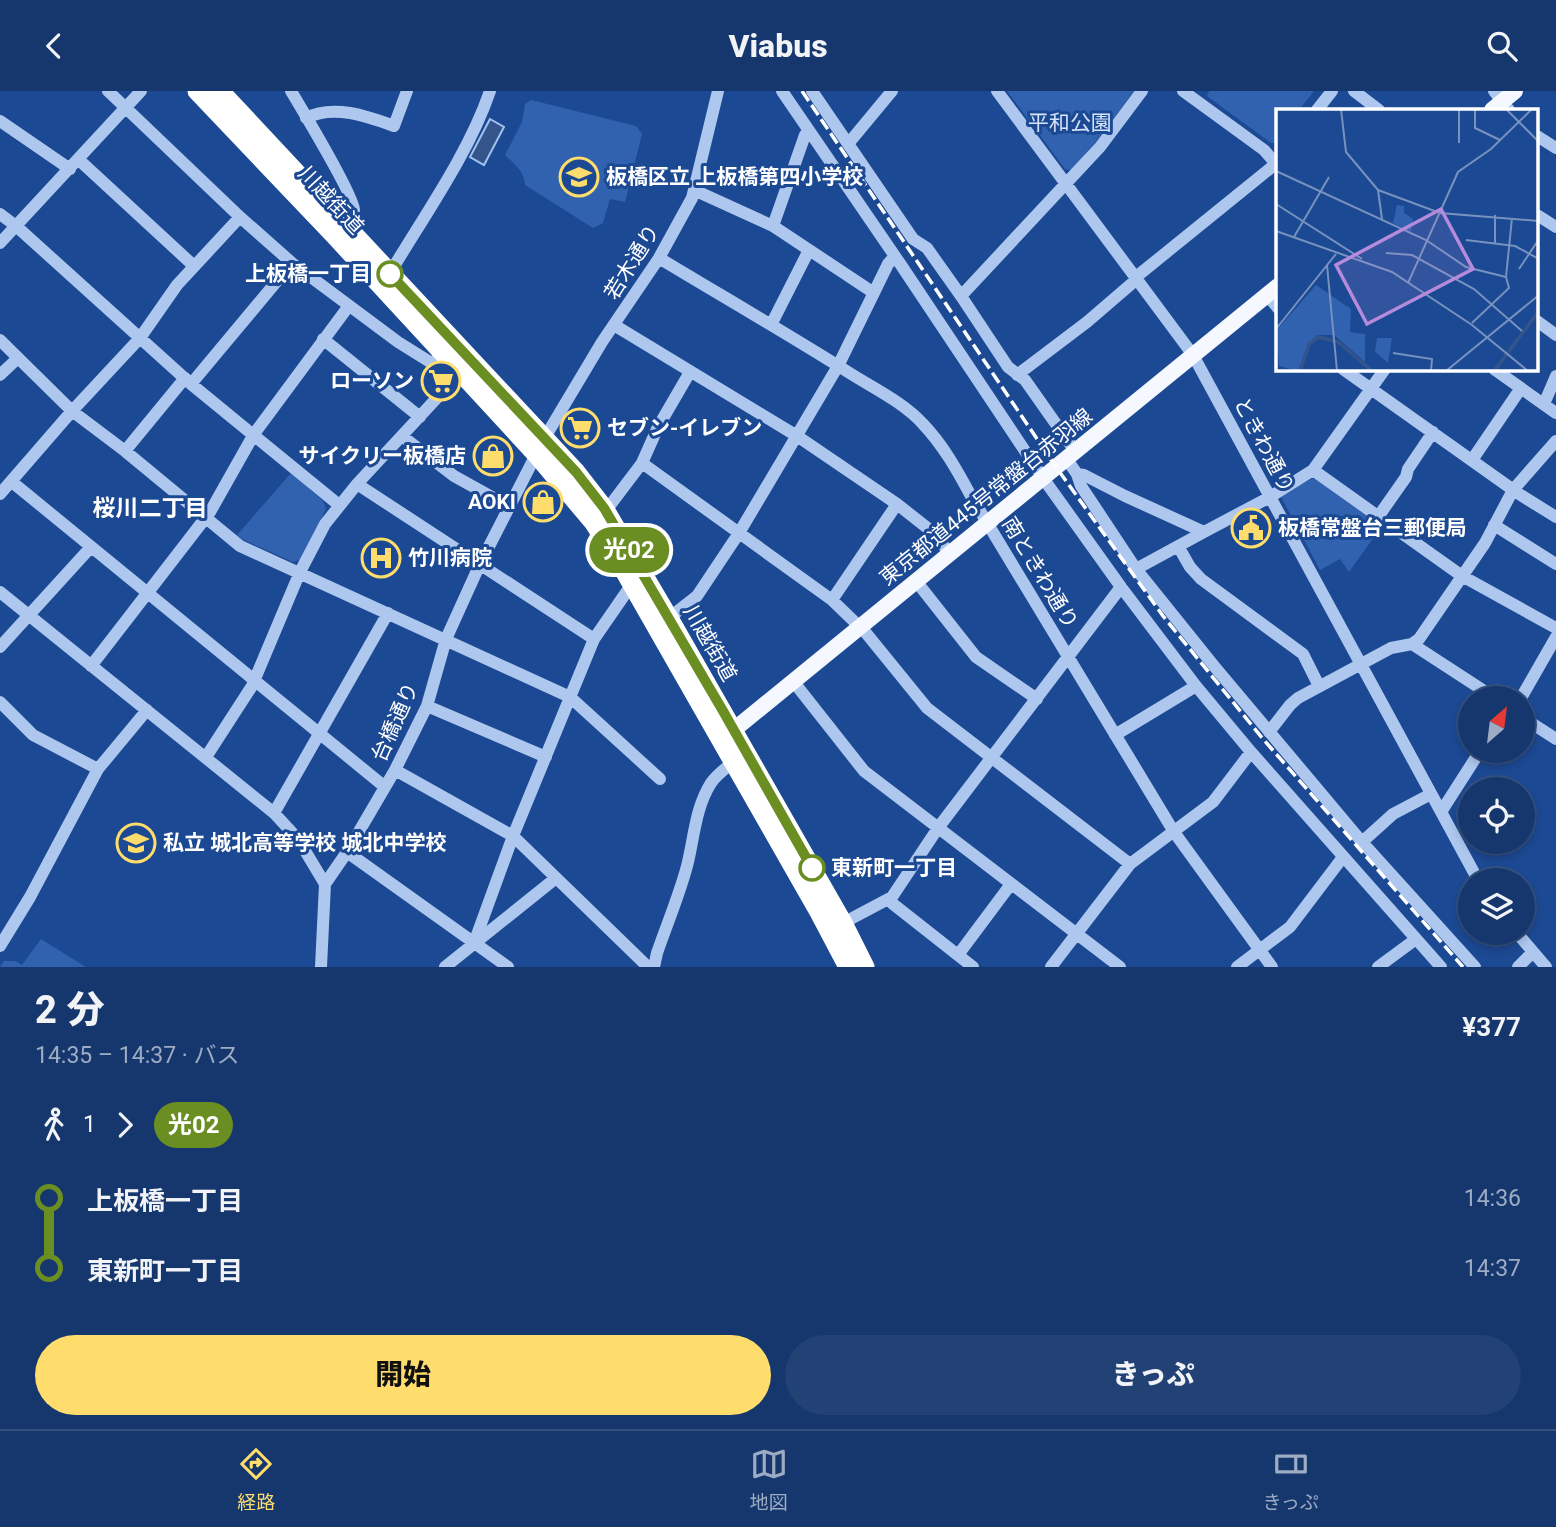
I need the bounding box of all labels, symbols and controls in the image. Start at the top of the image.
icon: back [35,27,73,65]
text: Viabus [728,27,828,65]
icon: search [1483,27,1521,65]
inset map [1276,109,1538,371]
park label: 平和公園 [1028,111,1112,135]
school or university icon: 板橋区立 上板橋第四小学校 [558,156,600,198]
street label: 川越街道 [294,161,368,239]
place label: 板橋区立 上板橋第四小学校 [606,165,863,189]
street label: 若木通り [600,220,664,304]
marker: 上板橋一丁目 [377,261,403,287]
place label: 上板橋一丁目 [245,262,371,286]
supermarket icon: ローソン [420,360,462,402]
place label: ローソン [330,369,414,393]
street label: ときわ通り [1229,393,1299,497]
street label: 東京都道445号常盤台赤羽線 [875,404,1097,590]
supermarket icon: セブン-イレブン [559,407,601,449]
place label: セブン-イレブン [607,416,762,440]
shop icon: サイクリー板橋店 [472,435,514,477]
place label: サイクリー板橋店 [298,444,466,468]
shop icon: AOKI [522,481,564,523]
place label: AOKI [468,490,516,514]
district label: 桜川二丁目 [93,495,208,522]
public building icon: 板橋常盤台三郵便局 [1230,507,1272,549]
street label: 南ときわ通り [997,513,1083,633]
place label: 板橋常盤台三郵便局 [1278,516,1467,540]
line badge: 光02 [589,527,669,573]
text: 光02 [603,536,655,564]
hospital icon: 竹川病院 [360,537,402,579]
place label: 竹川病院 [408,546,492,570]
street label: 川越街道 [679,601,741,685]
street label: 台橋通り [367,679,423,765]
north arrow [1458,686,1535,763]
map controls [1458,686,1535,945]
button: locate [1458,777,1535,854]
school or university icon: 私立 城北高等学校 城北中学校 [115,822,157,864]
place label: 私立 城北高等学校 城北中学校 [163,831,446,855]
marker: 東新町一丁目 [799,855,825,881]
place label: 東新町一丁目 [831,856,957,880]
button: layers [1458,868,1535,945]
text: 2 分 [35,988,104,1032]
text: ¥377 [1462,1012,1521,1042]
text: 14:35 – 14:37 · バス [35,1042,239,1069]
icon: walk [35,1106,73,1144]
icon: forward [106,1106,144,1144]
text: 1 [83,1111,96,1138]
text: 光02 [168,1111,219,1139]
text: 14:36 [1464,1185,1521,1212]
text: 上板橋一丁目 [87,1186,243,1216]
text: 14:37 [1464,1255,1521,1282]
text: 東新町一丁目 [87,1256,243,1286]
button: 開始 [35,1335,771,1415]
button: きっぷ [785,1335,1521,1415]
tab: 経路 [237,1445,275,1514]
tab: 地図 [750,1445,788,1514]
tab: きっぷ [1262,1445,1319,1514]

